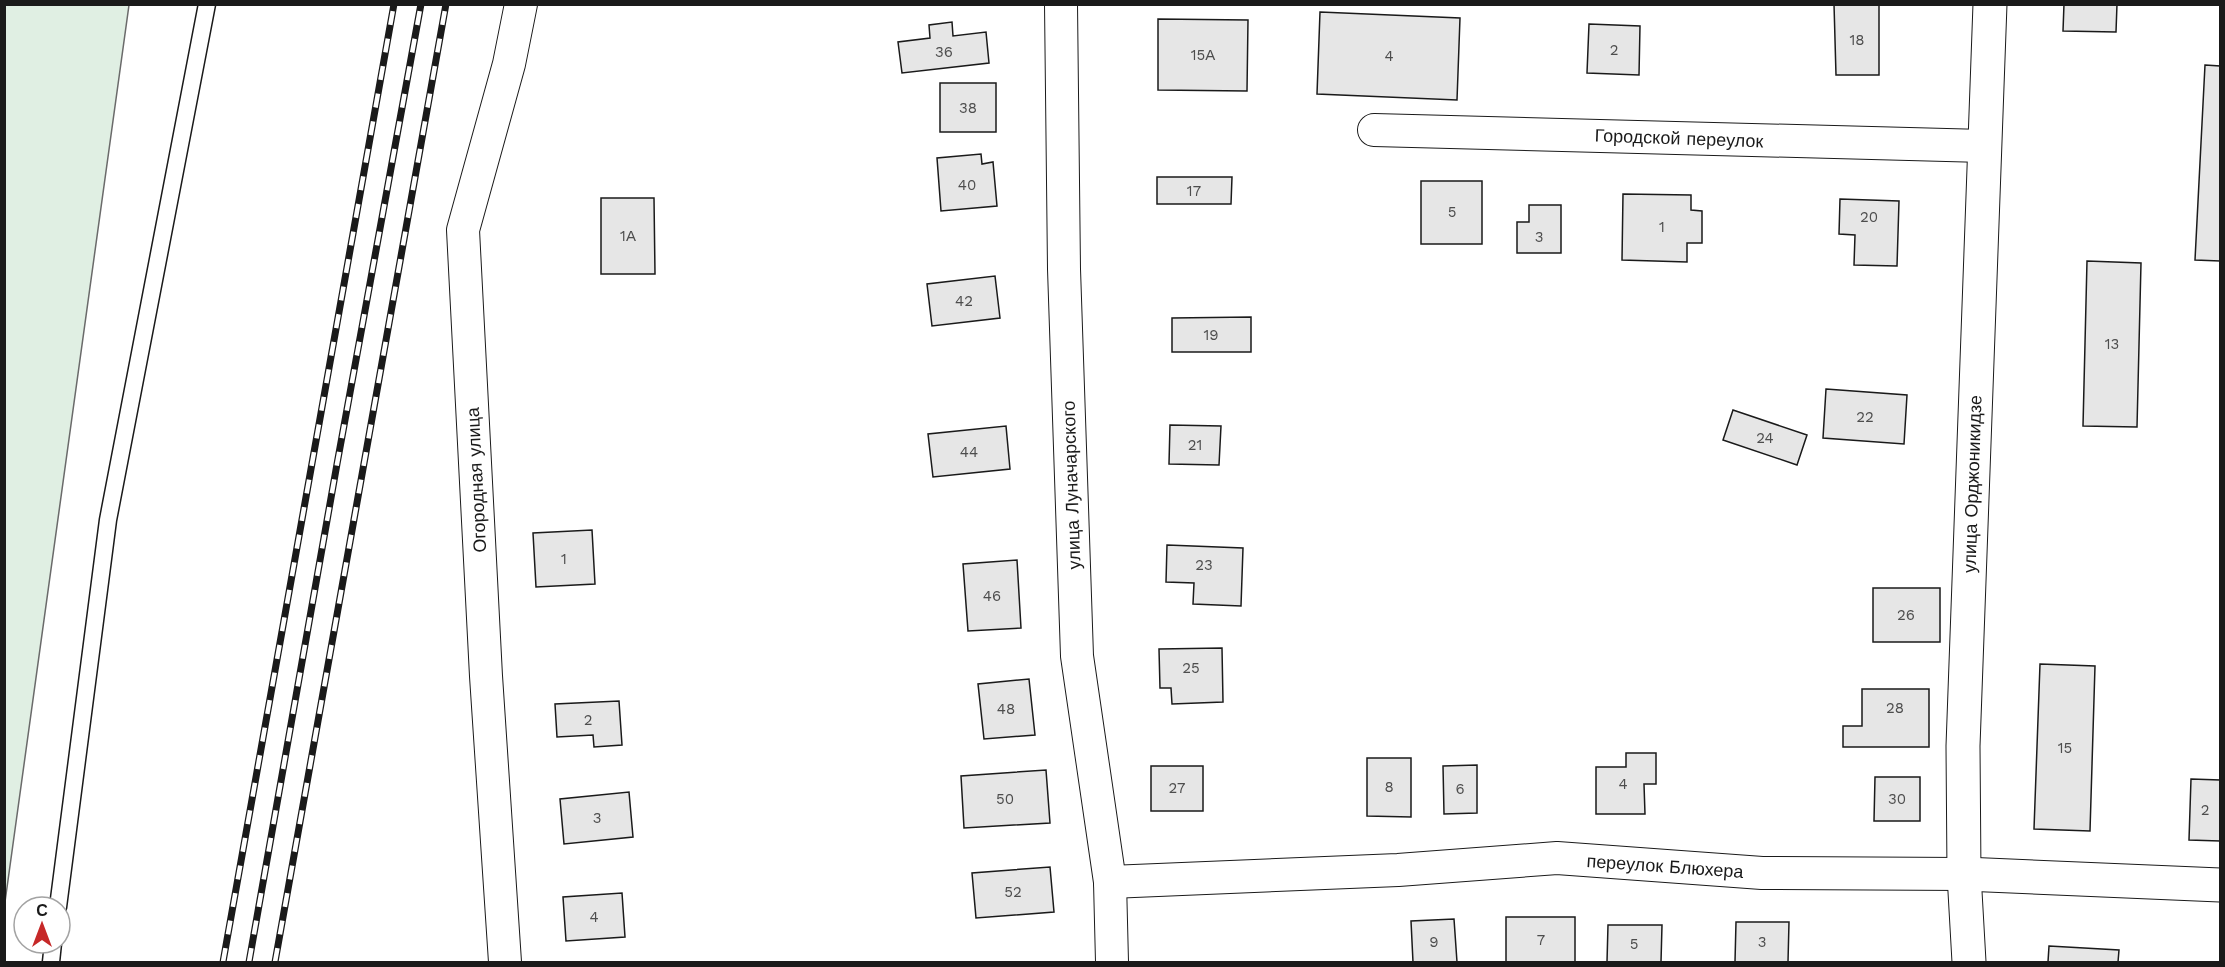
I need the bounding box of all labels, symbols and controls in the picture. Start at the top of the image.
house number: 18 [1849,31,1865,49]
house number: 2 [1610,41,1618,59]
house number: 36 [935,43,953,61]
house number: 15А [1191,46,1215,64]
house number: 4 [1384,47,1394,65]
house number: 38 [959,99,977,117]
street label: Городской переулок [1594,125,1764,151]
house number: 40 [958,176,976,194]
house number: 17 [1187,182,1201,200]
house number: 5 [1448,203,1456,221]
house number: 20 [1860,208,1878,226]
house number: 1 [1659,218,1665,236]
house number: 1А [620,227,636,245]
house number: 3 [1535,228,1543,246]
house number: 42 [955,292,973,310]
house number: 19 [1203,326,1219,344]
house number: 13 [2105,335,2119,353]
street label: улица Орджоникидзе [1958,395,1986,573]
street label: улица Луначарского [1058,400,1084,570]
street label: Огородная улица [462,406,490,553]
house number: 22 [1856,408,1874,426]
house number: 24 [1756,429,1774,447]
house number: 21 [1188,436,1202,454]
house number: 44 [960,443,978,461]
house number: 1 [561,550,567,568]
house number: 23 [1195,556,1213,574]
house number: 46 [983,587,1001,605]
house number: 26 [1897,606,1915,624]
house number: 25 [1182,659,1200,677]
house number: 28 [1886,699,1904,717]
house number: 48 [997,700,1015,718]
house number: 2 [584,711,592,729]
house number: 15 [2058,739,2072,757]
house number: 4 [1618,775,1628,793]
house number: 8 [1384,778,1394,796]
house number: 27 [1169,779,1185,797]
house number: 6 [1455,780,1465,798]
house number: 50 [996,790,1014,808]
house number: 30 [1888,790,1906,808]
house number: 2 [2201,801,2209,819]
house number: 3 [593,809,601,827]
street label: переулок Блюхера [1586,850,1745,882]
house number: 52 [1004,883,1022,901]
north arrow [12,895,72,955]
text: С [36,901,48,920]
house number: 4 [589,908,599,926]
house number: 7 [1537,931,1545,949]
house number: 9 [1429,933,1439,951]
house number: 3 [1758,933,1766,951]
house number: 5 [1630,935,1638,953]

